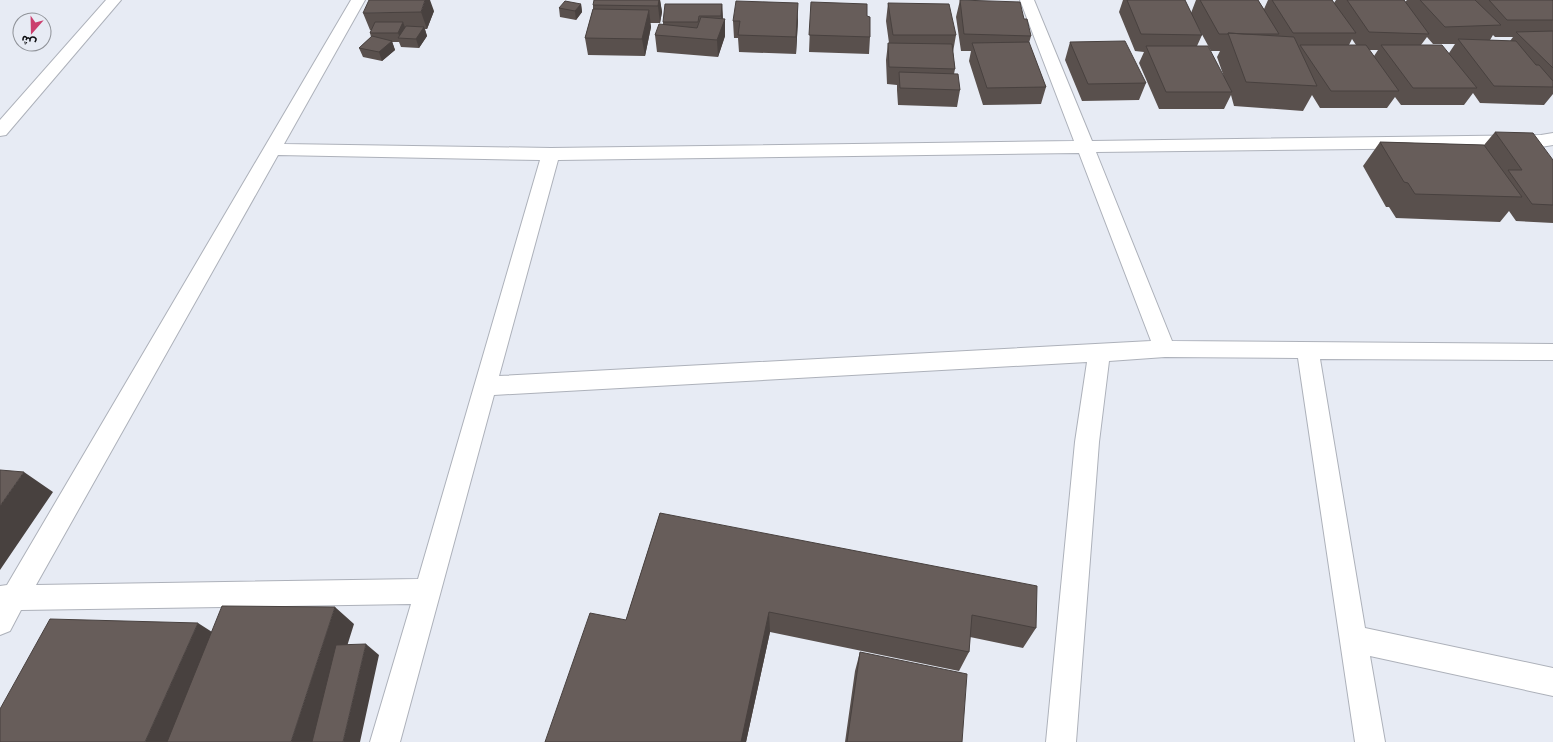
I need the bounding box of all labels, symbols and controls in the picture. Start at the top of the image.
north arrow [12,12,52,52]
text: ش [19,32,38,50]

